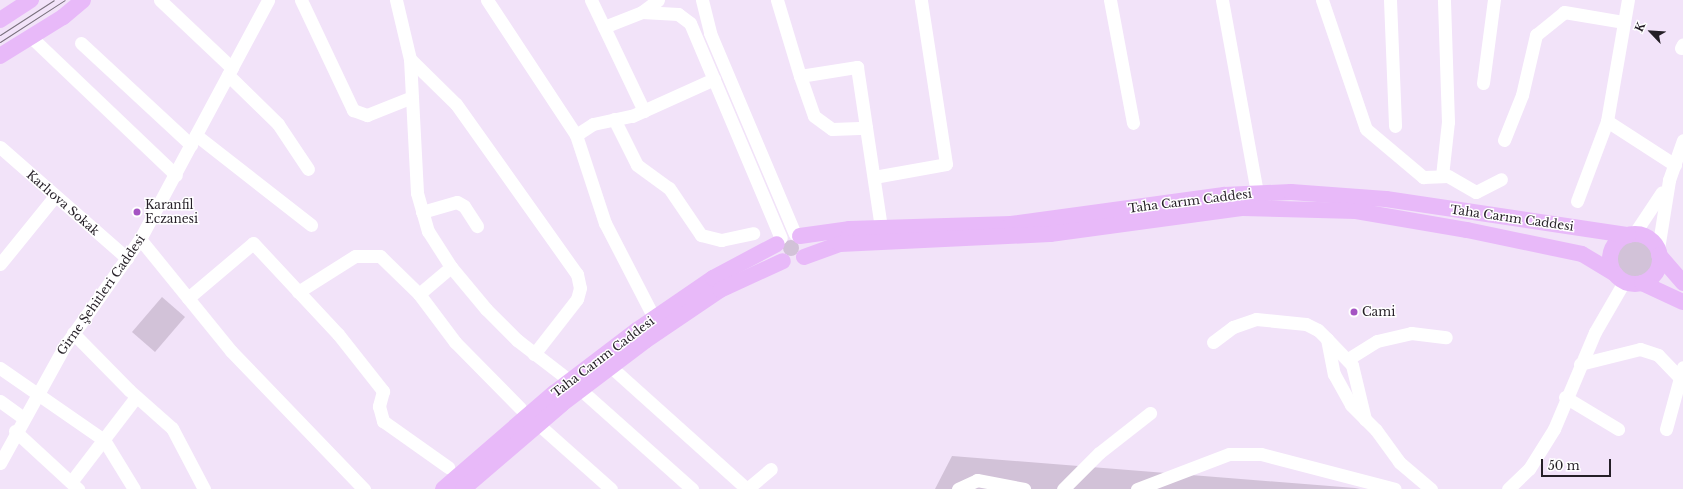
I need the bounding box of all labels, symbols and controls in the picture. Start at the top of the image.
north arrow [1631,12,1671,52]
text: K [1632,20,1648,34]
street label: Karlıova Sokak [24,168,102,238]
street label: Taha Carım Caddesi [1127,186,1253,216]
place label: Karanfil Eczanesi [145,198,198,226]
street label: Taha Carım Caddesi [1449,202,1575,234]
marker: Karanfil Eczanesi [132,207,142,217]
street label: Girne Şehitleri Caddesi [54,232,148,358]
place label: Cami [1362,305,1395,319]
marker: Cami [1349,307,1359,317]
street label: Taha Carım Caddesi [549,314,657,400]
scale bar [1543,451,1613,477]
text: 50 m [1548,458,1580,473]

